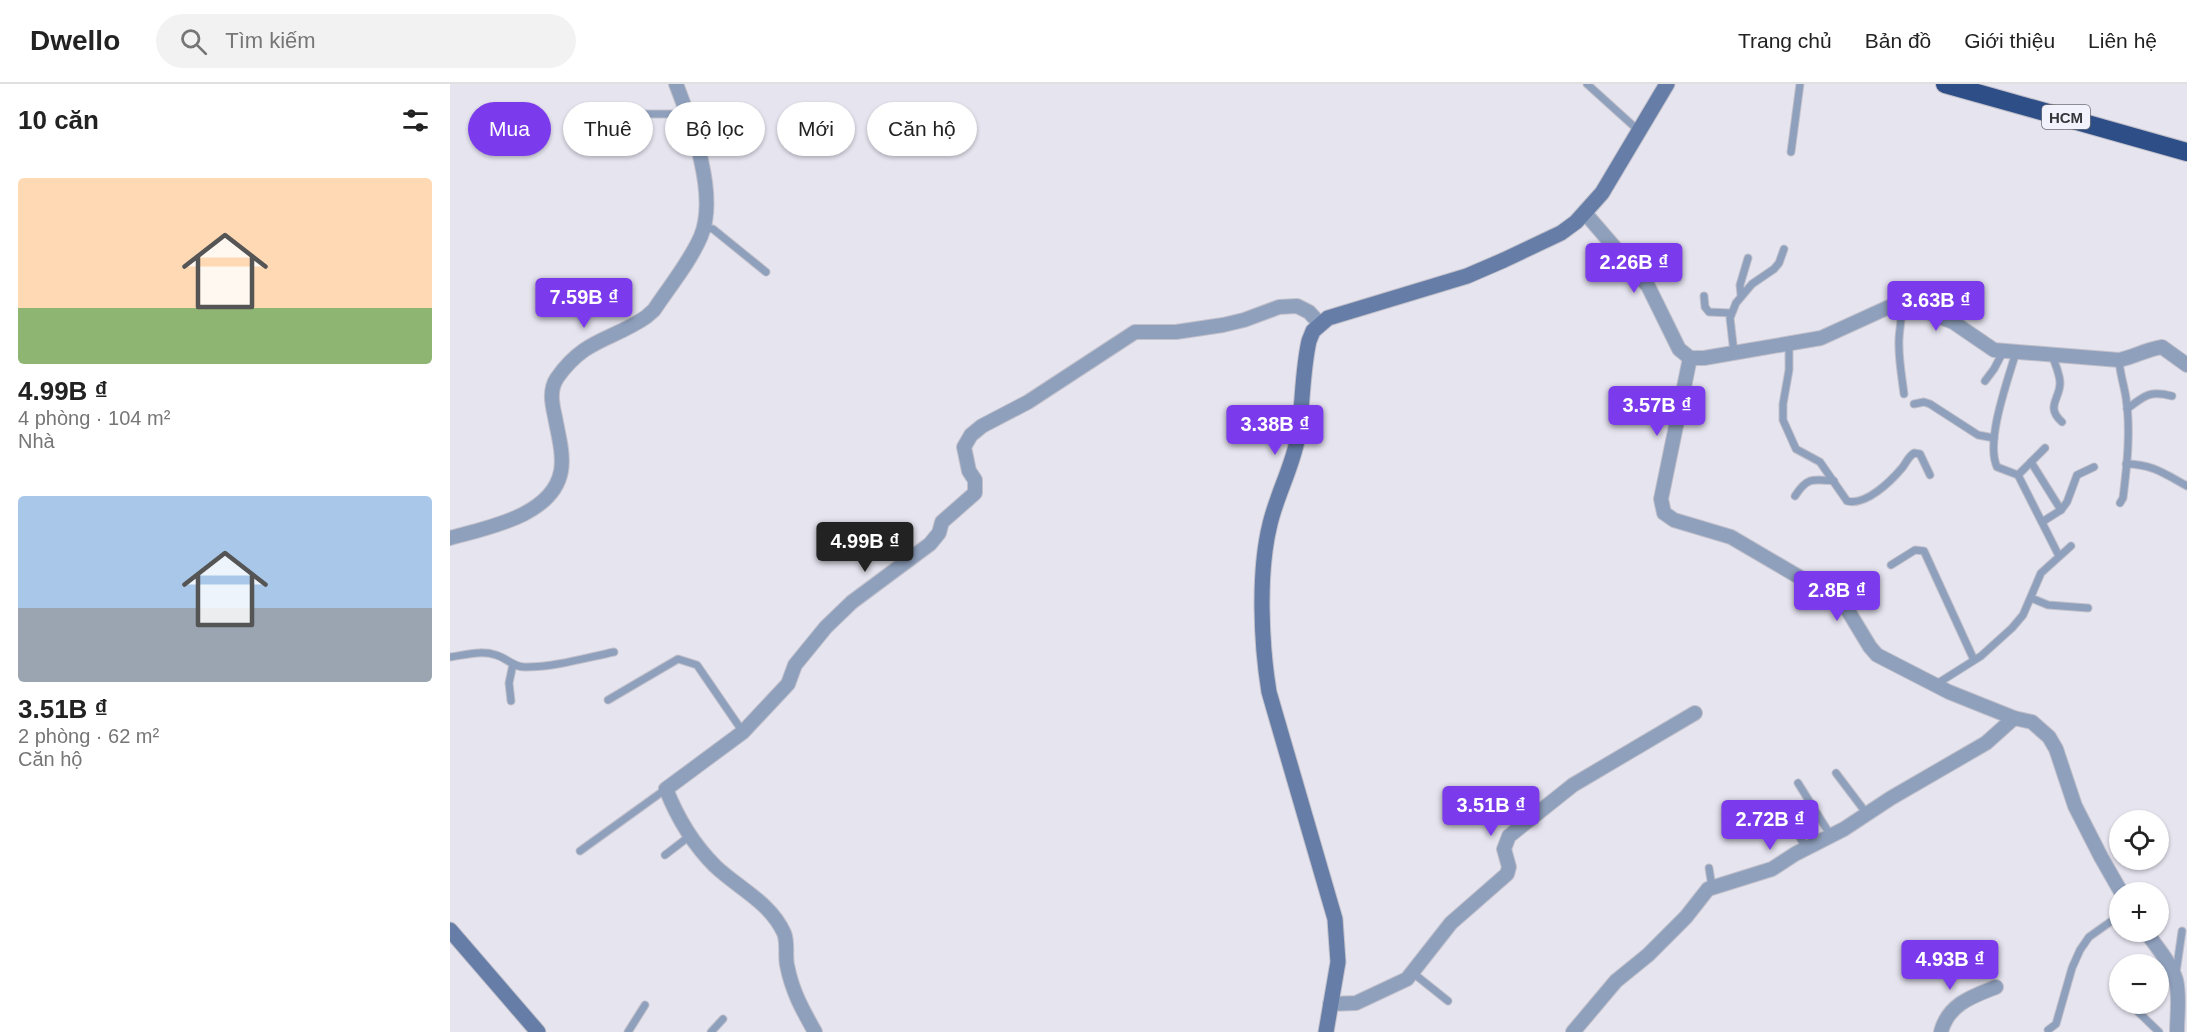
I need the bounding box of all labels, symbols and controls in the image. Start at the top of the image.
search box [156,14,576,68]
text: Dwello [30,25,120,56]
icon: search [177,25,210,58]
text: Tìm kiếm [225,28,316,53]
text: Trang chủ [1738,29,1832,52]
text: Bản đồ [1865,29,1931,52]
text: Giới thiệu [1964,29,2055,52]
text: Liên hệ [2088,29,2157,52]
chip: Mua [468,102,551,156]
chip: Thuê [563,102,653,156]
chip: Bộ lọc [665,102,765,156]
chip: Mới [777,102,855,156]
chip: Căn hộ [867,102,977,156]
icon: filters [399,104,432,137]
text: 10 căn [18,105,99,135]
road number: HCM [2042,105,2090,129]
icon: home [171,217,279,325]
pin: 2.26B ₫ [1579,243,1689,294]
text: 2.26B ₫ [1599,251,1669,273]
pin: 7.59B ₫ [529,278,639,329]
pin: 3.63B ₫ [1881,281,1991,332]
text: 7.59B ₫ [549,286,619,308]
text: 3.63B ₫ [1901,289,1971,311]
text: 4.99B ₫ [18,376,108,406]
pin: 3.57B ₫ [1602,386,1712,437]
text: 3.57B ₫ [1622,394,1692,416]
pin: 3.38B ₫ [1220,405,1330,456]
text: 4 phòng · 104 m² [18,407,170,429]
text: 3.38B ₫ [1240,413,1310,435]
text: Nhà [18,430,55,452]
pin: 4.99B ₫ [810,522,920,573]
text: 4.99B ₫ [830,530,900,552]
icon: home [171,535,279,643]
pin: 2.8B ₫ [1788,571,1886,622]
text: 2.8B ₫ [1808,579,1866,601]
text: 3.51B ₫ [18,694,108,724]
text: 2 phòng · 62 m² [18,725,159,747]
text: Căn hộ [18,748,83,770]
pin: 3.51B ₫ [1436,786,1546,837]
text: 3.51B ₫ [1456,794,1526,816]
pin: 2.72B ₫ [1715,800,1825,851]
text: 2.72B ₫ [1735,808,1805,830]
map controls [2109,810,2169,1014]
button: locate [2109,810,2169,870]
button: + [2109,882,2169,942]
pin: 4.93B ₫ [1895,940,2005,991]
text: 4.93B ₫ [1915,948,1985,970]
button: − [2109,954,2169,1014]

